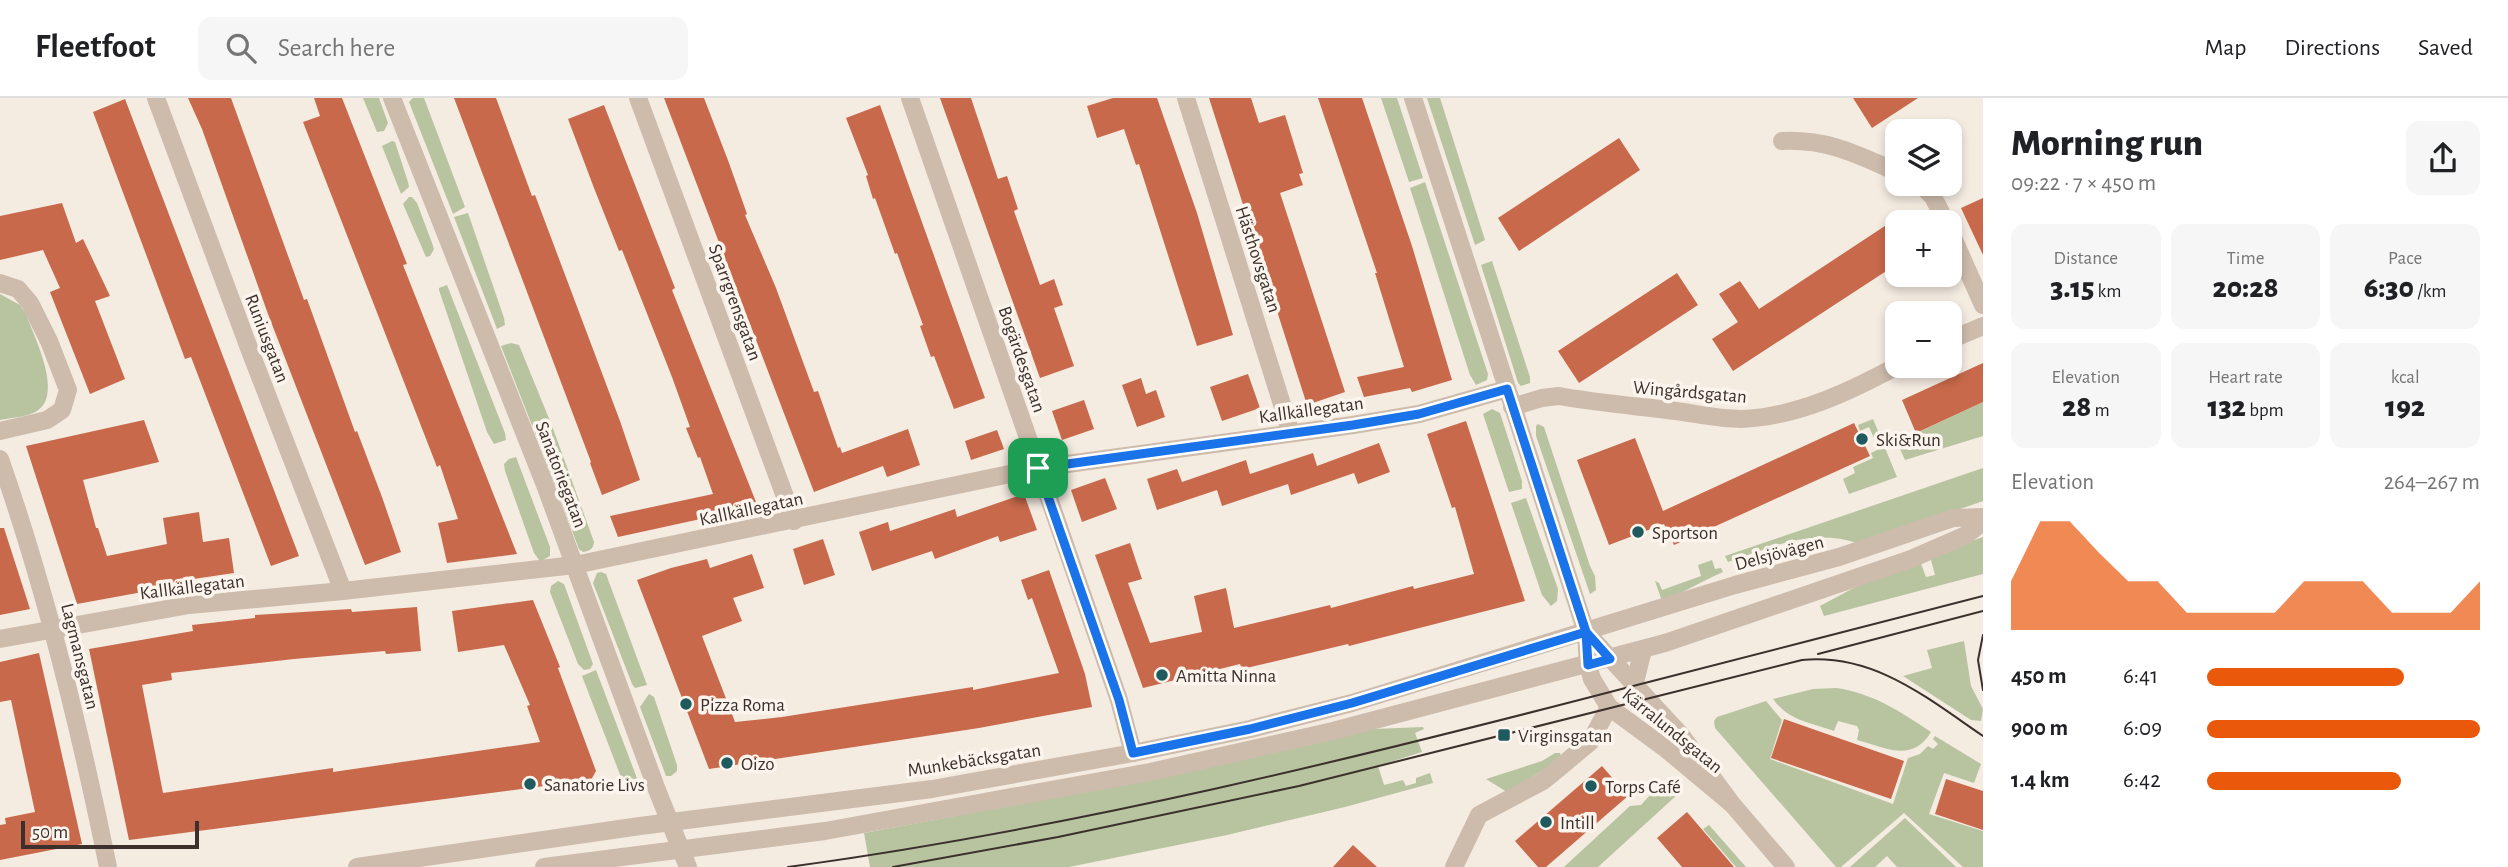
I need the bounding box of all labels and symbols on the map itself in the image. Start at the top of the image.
street label: Hästhovsgatan [1231,204,1284,315]
street label: Sparrgrensgatan [705,242,765,363]
street label: Runiusgatan [241,292,292,385]
street label: Bogärdesgatan [995,304,1049,415]
street label: Wingårdsgatan [1632,378,1748,407]
street label: Kallkällegatan [1258,394,1365,427]
street label: Sanatoriegatan [532,419,590,530]
marker: Ski&Run [1854,431,1870,447]
place label: Ski&Run [1876,431,1941,450]
pin [1008,438,1068,498]
street label: Kallkällegatan [698,489,805,530]
marker: Sportson [1630,524,1646,540]
place label: Sportson [1652,524,1718,543]
street label: Delsjövägen [1733,532,1826,574]
street label: Kallkällegatan [139,572,246,603]
street label: Lagmansgatan [57,601,102,711]
marker: Amitta Ninna [1154,667,1170,683]
place label: Amitta Ninna [1176,667,1277,686]
street label: Kärralundsgatan [1618,685,1726,777]
marker: Pizza Roma [678,696,694,712]
place label: Pizza Roma [700,696,785,715]
marker: Virginsgatan [1496,727,1512,743]
place label: Virginsgatan [1518,727,1612,746]
street label: Munkebäcksgatan [906,741,1042,780]
marker: Oizo [719,755,735,771]
place label: Oizo [741,755,775,774]
marker: Sanatorie Livs [522,776,538,792]
place label: Sanatorie Livs [544,776,645,795]
marker: Torps Café [1583,778,1599,794]
place label: Torps Café [1605,778,1681,797]
marker: Intill [1538,814,1554,830]
place label: Intill [1560,814,1595,833]
scale bar [21,818,200,850]

